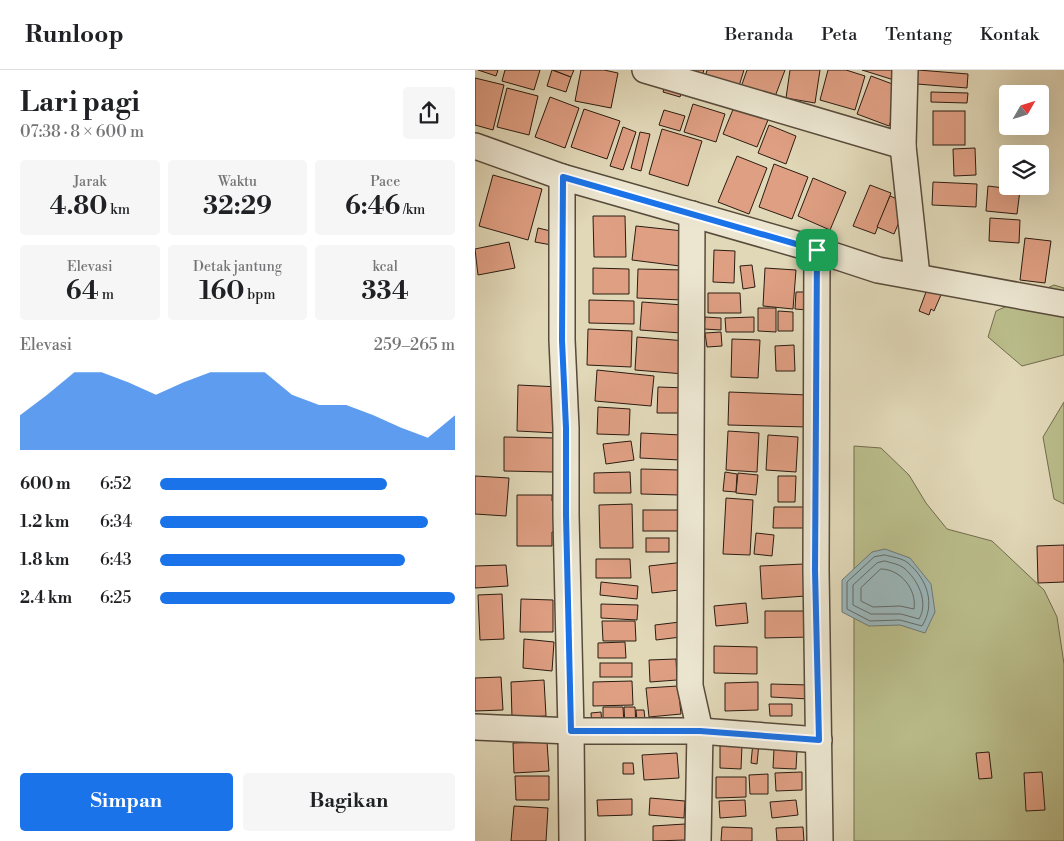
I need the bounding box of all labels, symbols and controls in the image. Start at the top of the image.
text: Runloop [25,20,124,50]
text: Beranda [725,23,793,46]
text: Peta [821,23,857,46]
text: Tentang [885,23,952,46]
text: Kontak [980,23,1039,46]
text: Lari pagi [20,85,140,120]
north arrow [999,85,1049,135]
map controls [999,85,1049,195]
button: share [403,87,455,139]
text: 07:38 · 8 × 600 m [20,122,144,142]
button: layers [999,145,1049,195]
text: Jarak [73,173,107,191]
text: Waktu [218,173,257,191]
text: Pace [370,173,400,191]
text: 4.80 [50,191,107,222]
text: 32:29 [203,191,272,222]
text: 6:46 [345,191,400,222]
text: km [107,201,130,219]
text: /km [400,201,425,219]
pin [796,229,838,271]
icon: arrive [803,236,831,264]
text: Elevasi [67,258,113,276]
text: Detak jantung [193,258,282,276]
text: kcal [372,258,398,276]
text: 64 [66,276,99,307]
text: 160 [199,276,244,307]
text: 334 [362,276,409,307]
text: m [99,286,114,304]
text: bpm [244,286,276,304]
text: Elevasi [20,335,72,355]
text: 259–265 m [374,335,455,355]
text: 600 m [20,474,70,494]
text: 6:52 [100,474,131,494]
text: 1.2 km [20,512,69,532]
text: 6:34 [100,512,132,532]
text: 1.8 km [20,550,69,570]
text: 6:43 [100,550,132,570]
text: 2.4 km [20,588,72,608]
text: 6:25 [100,588,131,608]
button: Simpan [20,773,233,831]
button: Bagikan [243,773,455,831]

